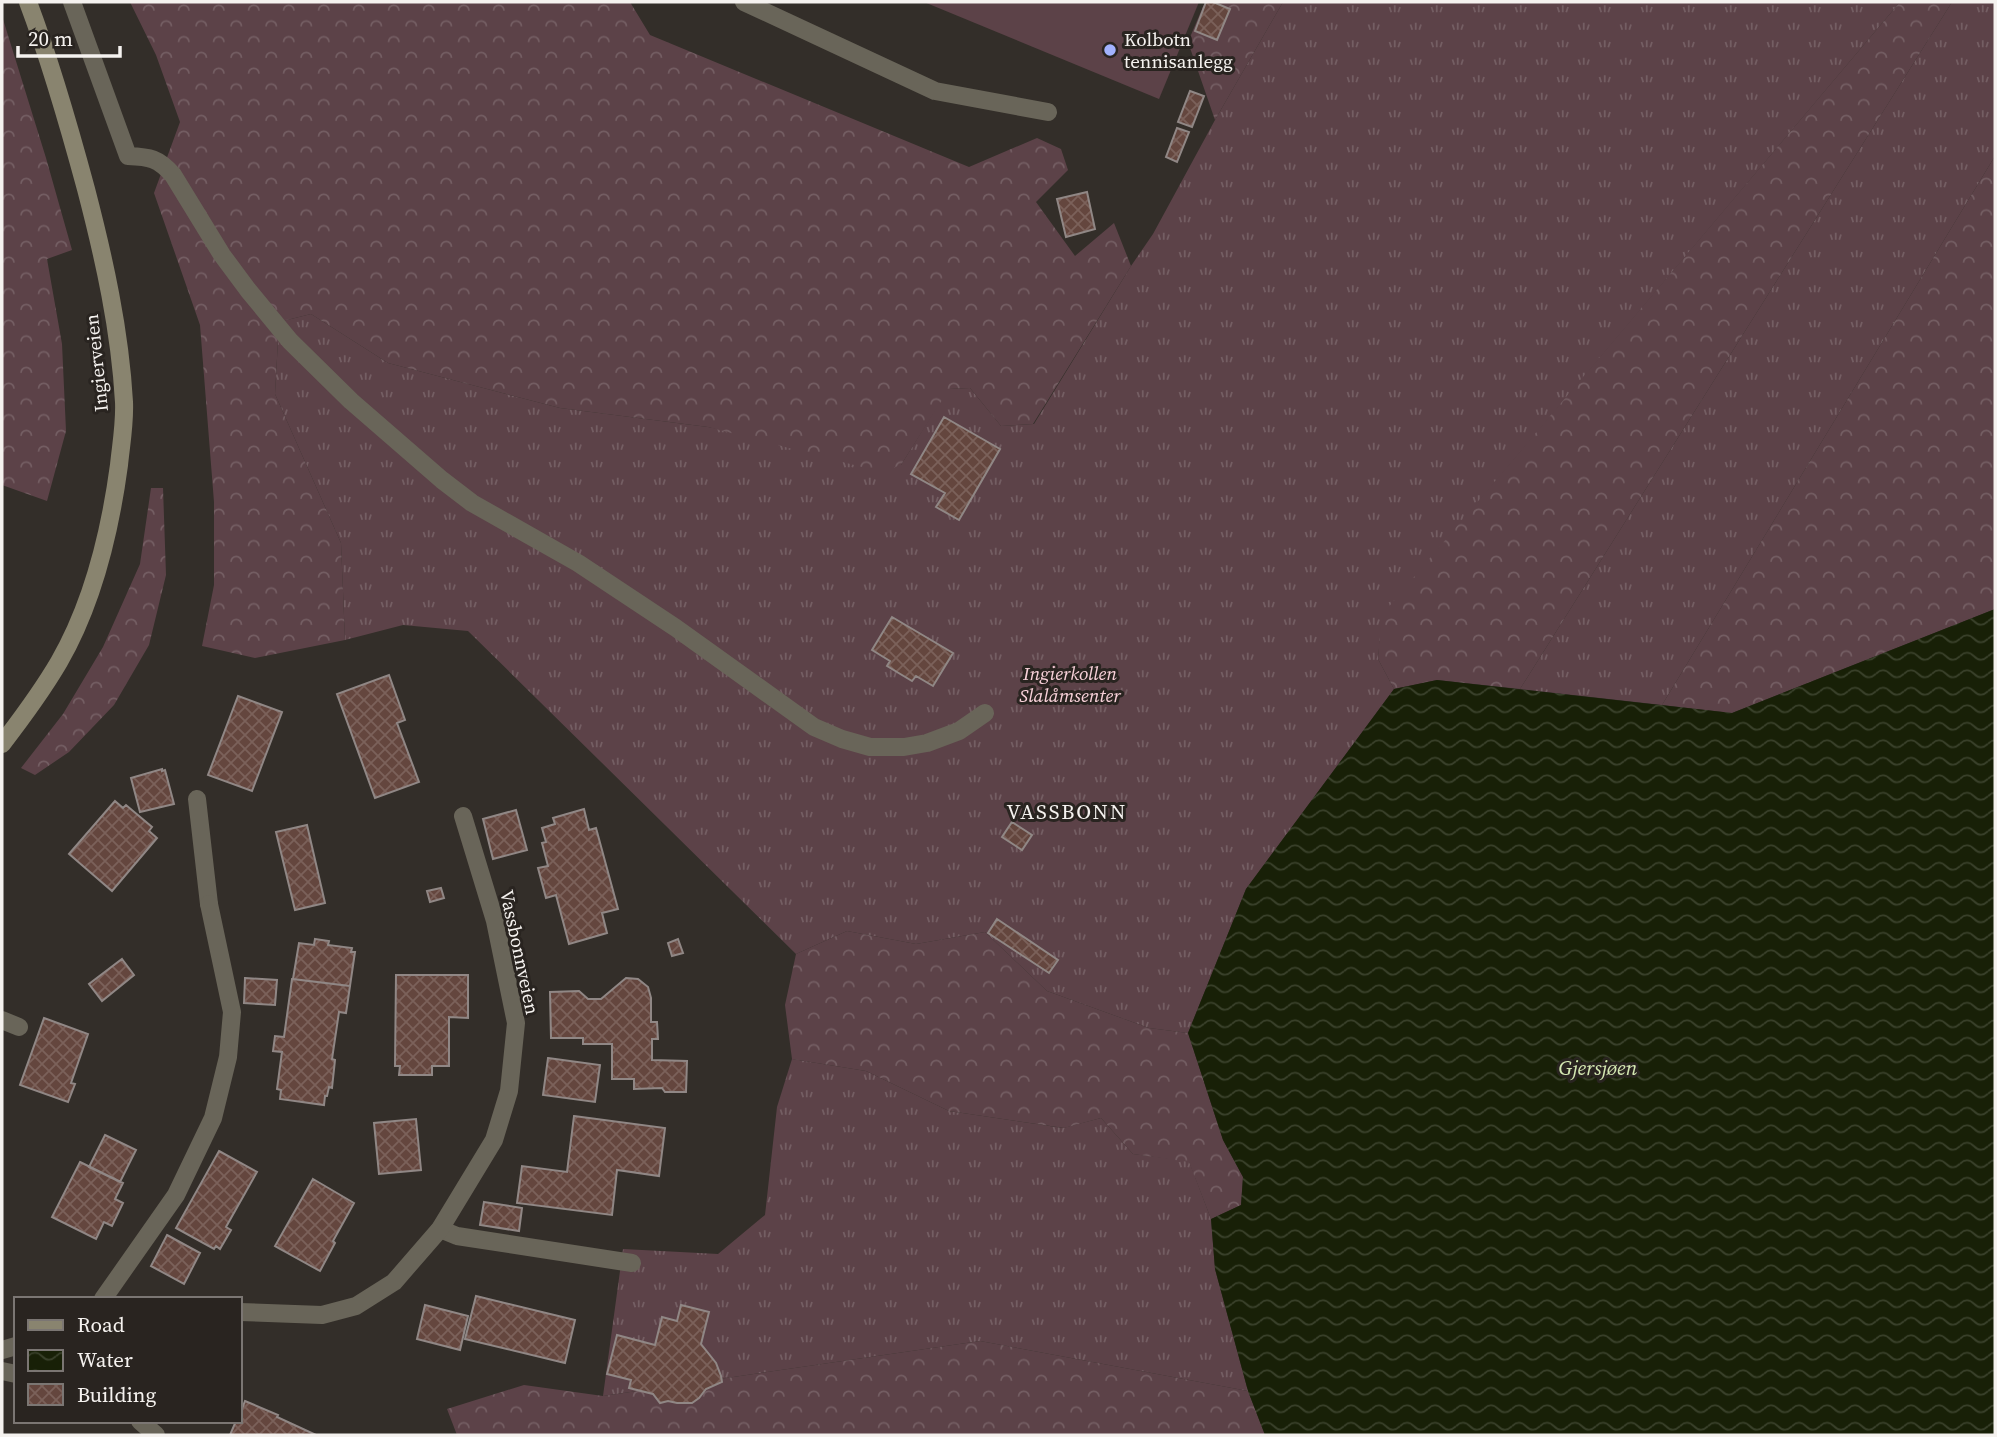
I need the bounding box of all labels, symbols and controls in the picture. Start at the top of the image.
scale bar [18,14,119,58]
text: 20 m [28,24,73,53]
place label: Kolbotn tennisanlegg [1124,26,1233,74]
marker: Kolbotn tennisanlegg [1102,42,1118,58]
street label: Ingierveien [78,313,114,413]
park label: Ingierkollen Slalåmsenter [1019,660,1122,708]
district label: VASSBONN [1007,797,1127,826]
street label: Vassbonnveien [494,887,546,1017]
water label: Gjersjøen [1559,1053,1638,1082]
legend [14,1297,242,1423]
text: Road [77,1310,125,1339]
text: Water [77,1345,133,1374]
text: Building [77,1380,156,1409]

